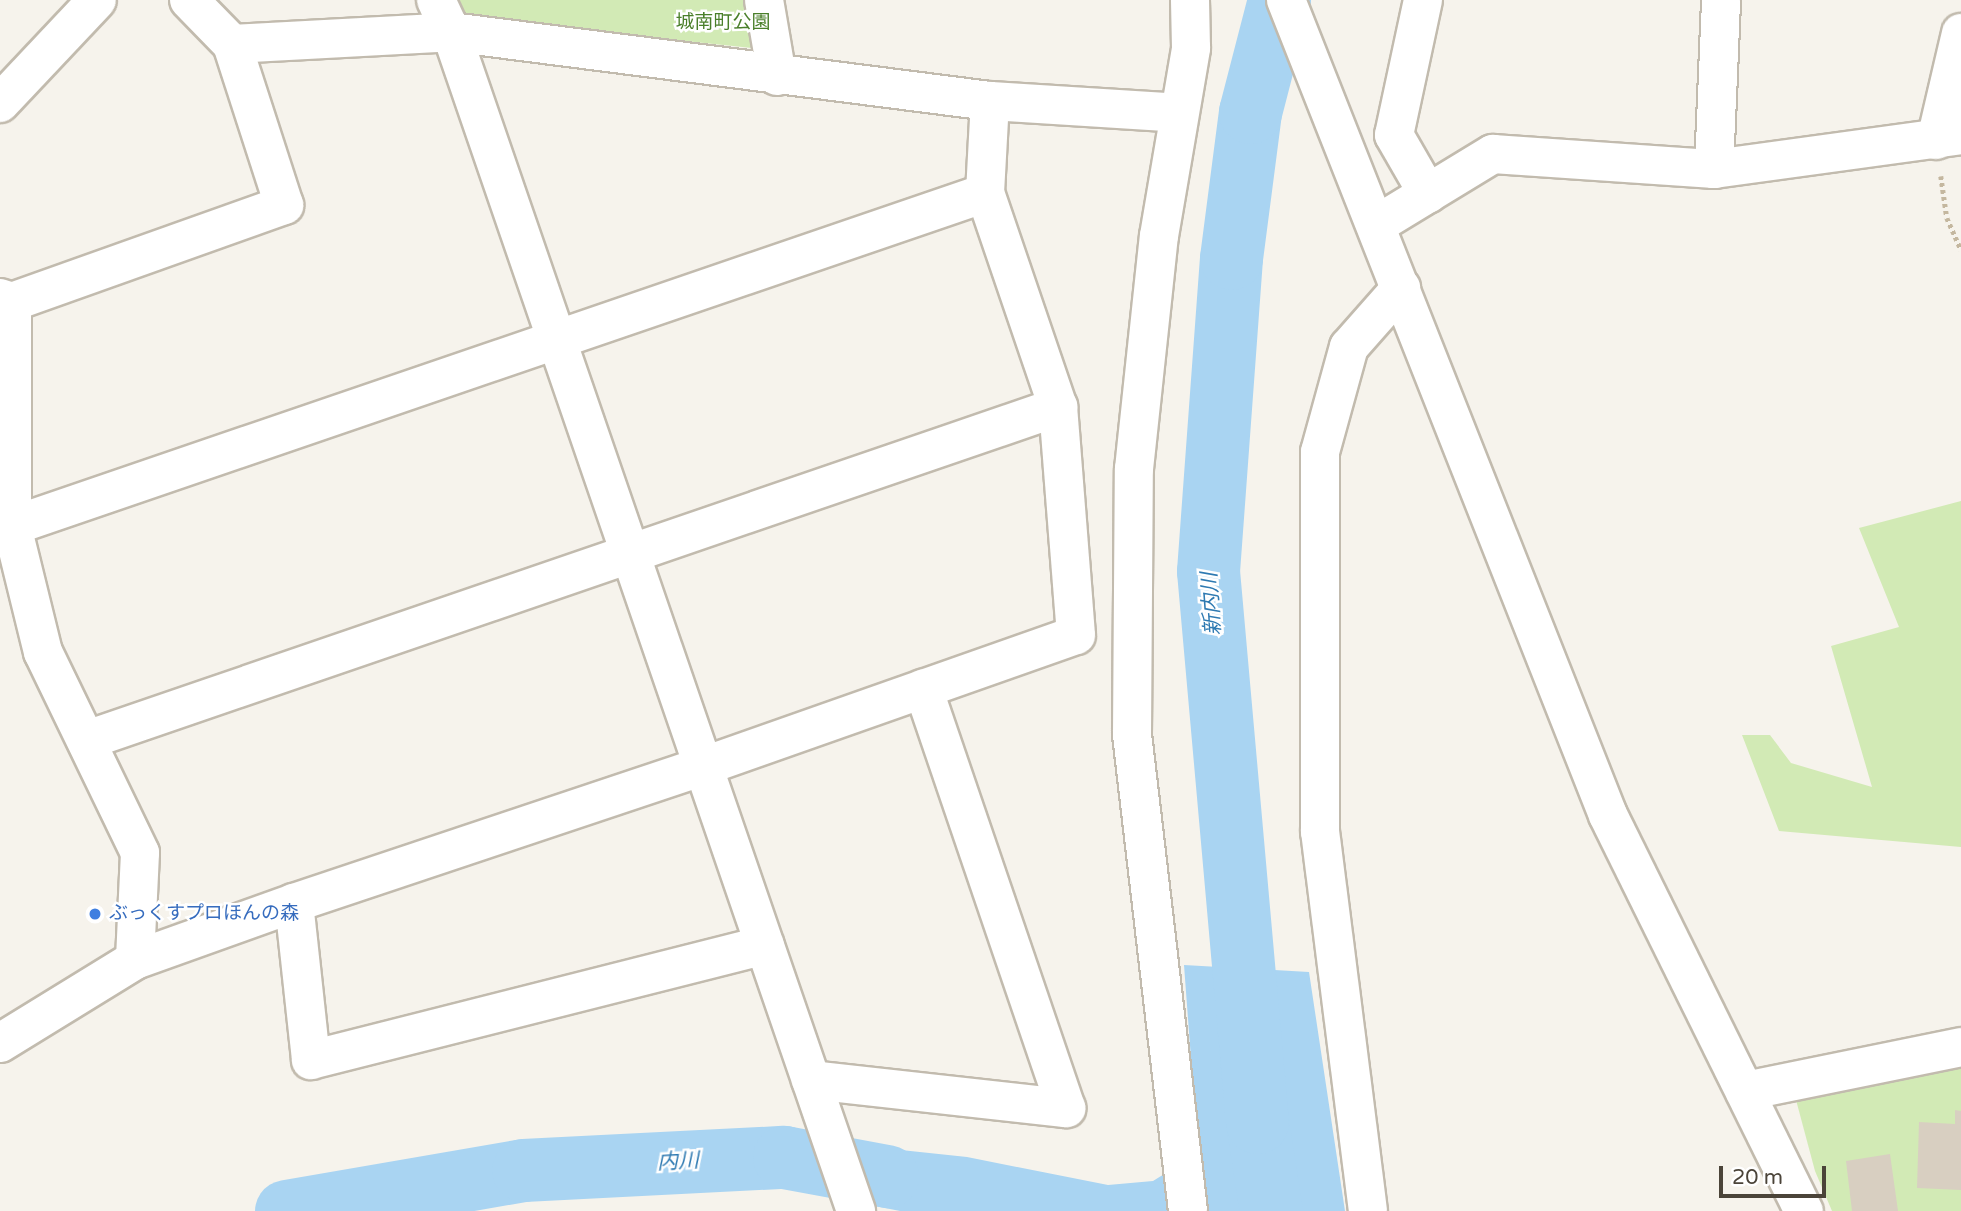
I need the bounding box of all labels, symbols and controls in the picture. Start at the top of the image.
park label: 城南町公園 [676,12,770,34]
water label: 新内川 [1197,572,1227,636]
place label: ぶっくすプロほんの森 [109,903,299,925]
marker: ぶっくすプロほんの森 [87,906,103,922]
water label: 内川 [656,1148,700,1176]
scale bar [1723,1152,1830,1196]
text: 20 m [1732,1165,1783,1190]

